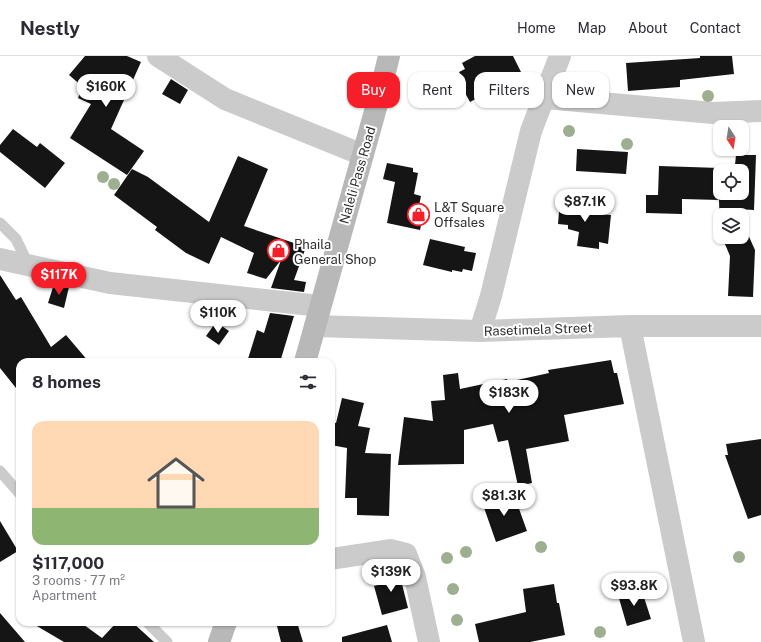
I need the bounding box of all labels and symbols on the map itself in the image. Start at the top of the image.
pin: $160K [78,74,134,108]
north arrow [713,120,749,156]
street label: Naleli Pass Road [336,125,379,226]
pin: $87.1K [552,189,618,223]
place label: L&T Square Offsales [434,200,504,230]
shop icon: L&T Square Offsales [406,201,432,227]
place label: Phaila General Shop [294,237,376,267]
shop icon: Phaila General Shop [266,238,292,264]
pin: $117K [31,262,87,296]
pin: $110K [190,300,246,334]
street label: Rasetimela Street [483,320,593,339]
pin: $183K [481,380,537,414]
pin: $81.3K [471,483,537,517]
pin: $139K [363,559,419,593]
pin: $93.8K [601,573,667,607]

